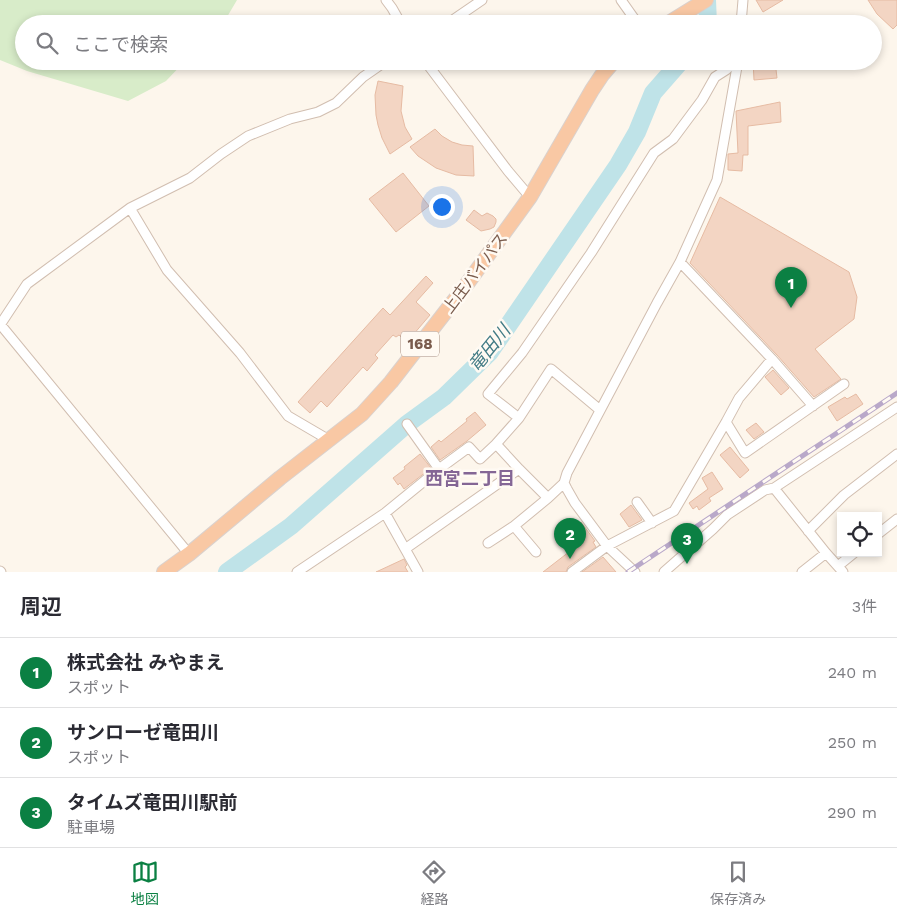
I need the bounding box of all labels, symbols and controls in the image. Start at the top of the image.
search box [15,15,882,70]
icon: search [33,29,61,57]
text: ここで検索 [73,33,168,56]
your location [429,194,455,220]
street label: 上庄バイパス [439,229,511,317]
pin: 1 [775,267,807,308]
water label: 竜田川 [464,319,515,376]
road number: 168 [401,332,439,356]
district label: 西宮二丁目 [425,468,515,489]
map controls [837,512,882,557]
button: locate [837,512,882,557]
pin: 2 [554,518,586,559]
pin: 3 [671,523,703,564]
text: 周辺 [20,594,62,619]
text: 3件 [852,597,877,616]
text: 株式会社 みやまえ [67,651,224,674]
text: 1 [33,663,39,682]
text: 240 m [828,663,877,682]
text: スポット [67,678,131,697]
text: サンローゼ竜田川 [67,721,219,744]
text: 2 [31,733,41,752]
text: 250 m [828,733,877,752]
text: スポット [67,748,131,767]
text: タイムズ竜田川駅前 [67,791,238,814]
text: 3 [31,803,41,822]
text: 290 m [827,803,877,822]
text: 駐車場 [67,818,115,837]
tab: 地図 [131,858,159,908]
tab: 経路 [420,858,448,908]
tab: 保存済み [710,858,766,908]

